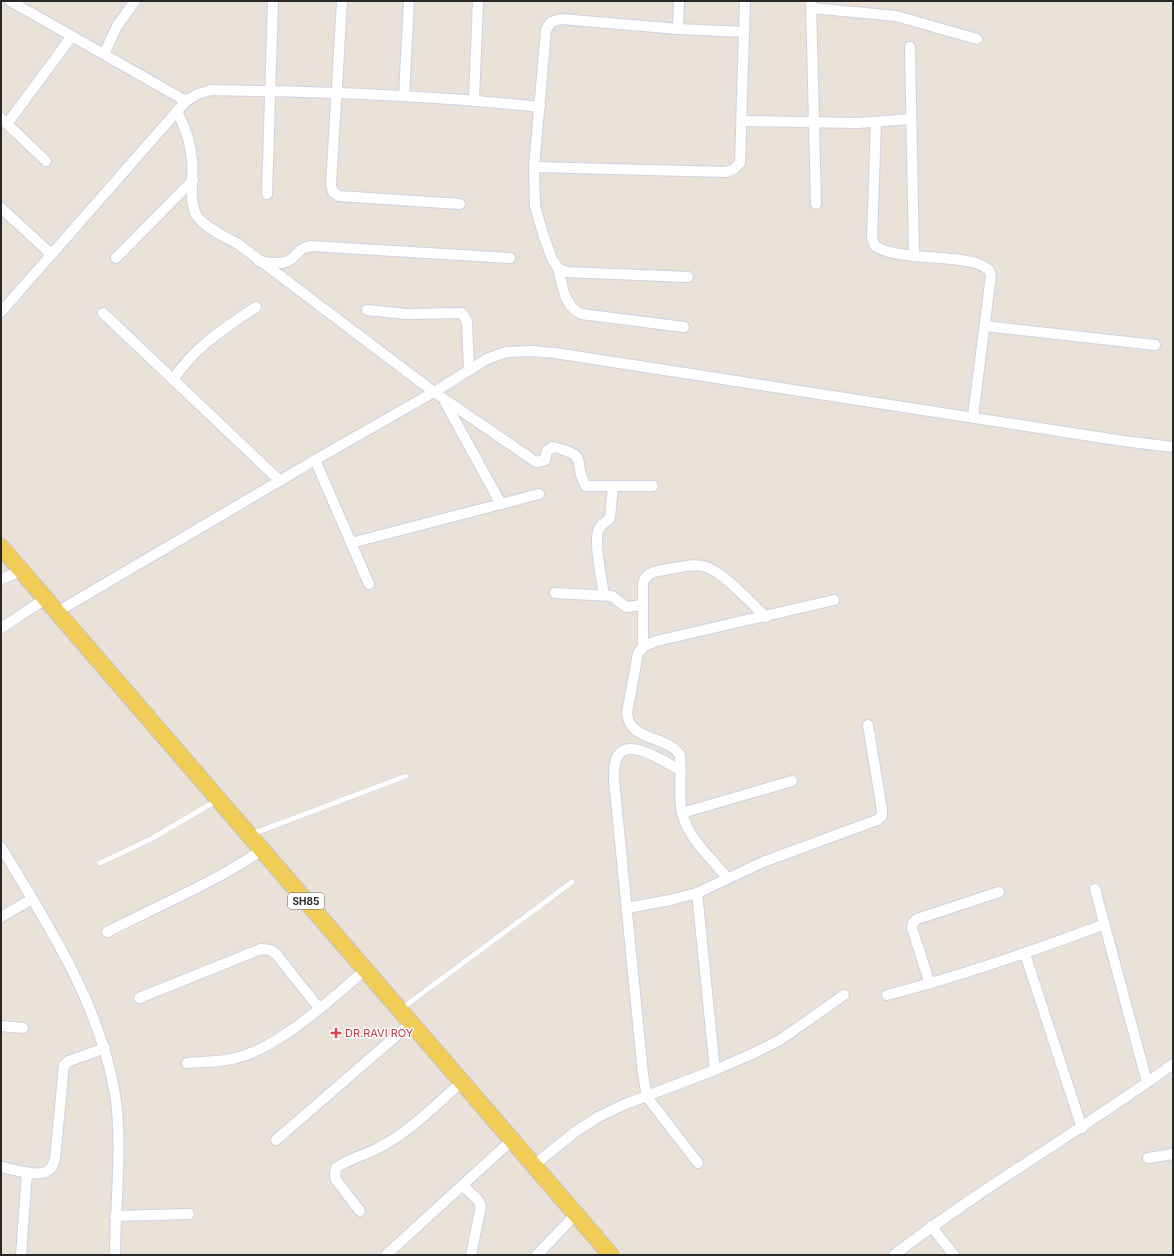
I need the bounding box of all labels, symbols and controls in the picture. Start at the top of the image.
road number: SH85 [288,893,324,909]
place label: DR.RAVI ROY [345,1026,414,1040]
marker: DR.RAVI ROY [330,1027,342,1039]

